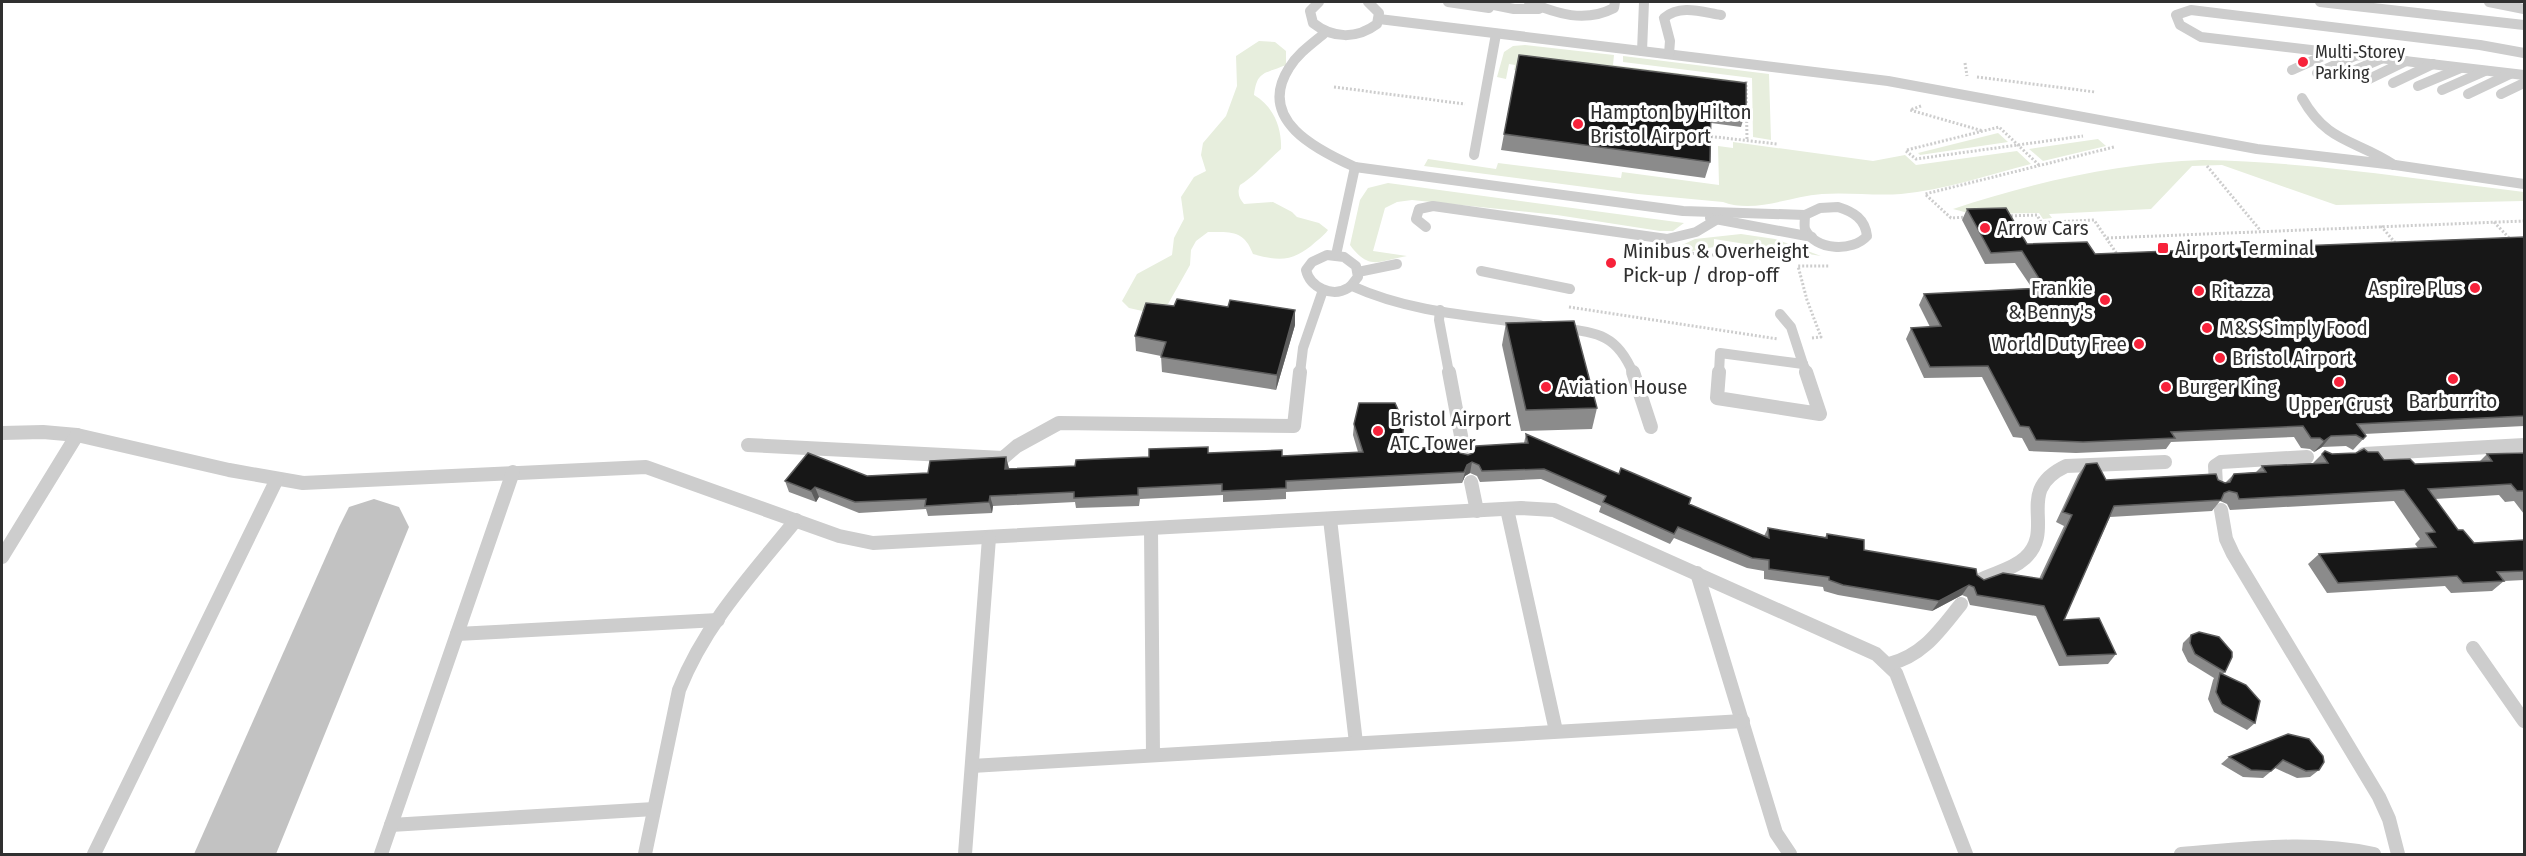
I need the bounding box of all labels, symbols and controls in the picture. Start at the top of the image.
place label: Multi-Storey Parking [2315,41,2405,84]
marker: Multi-Storey Parking [2296,55,2310,69]
place label: Hampton by Hilton Bristol Airport [1590,99,1752,149]
marker: Hampton by Hilton Bristol Airport [1571,117,1585,131]
place label: Arrow Cars [1997,215,2089,241]
marker: Arrow Cars [1978,221,1992,235]
place label: Airport Terminal [2175,235,2315,261]
place label: Minibus & Overheight Pick-up / drop-off [1623,238,1809,288]
marker: Airport Terminal [2156,241,2170,255]
marker: Minibus & Overheight Pick-up / drop-off [1604,256,1618,270]
place label: Frankie & Benny's [2008,275,2093,325]
place label: Aspire Plus [2368,275,2463,301]
place label: Ritazza [2211,278,2271,304]
marker: Aspire Plus [2468,281,2482,295]
marker: Ritazza [2192,284,2206,298]
marker: Frankie & Benny's [2098,293,2112,307]
place label: M&S Simply Food [2219,315,2368,341]
marker: M&S Simply Food [2200,321,2214,335]
place label: World Duty Free [1991,331,2127,357]
marker: World Duty Free [2132,337,2146,351]
place label: Bristol Airport [2232,345,2353,371]
marker: Bristol Airport [2213,351,2227,365]
marker: Barburrito [2446,372,2460,386]
place label: Aviation House [1558,374,1687,400]
place label: Burger King [2178,374,2277,400]
marker: Upper Crust [2332,375,2346,389]
marker: Aviation House [1539,380,1553,394]
marker: Burger King [2159,380,2173,394]
place label: Barburrito [2409,388,2497,414]
place label: Upper Crust [2288,391,2390,417]
place label: Bristol Airport ATC Tower [1390,406,1511,456]
marker: Bristol Airport ATC Tower [1371,424,1385,438]

